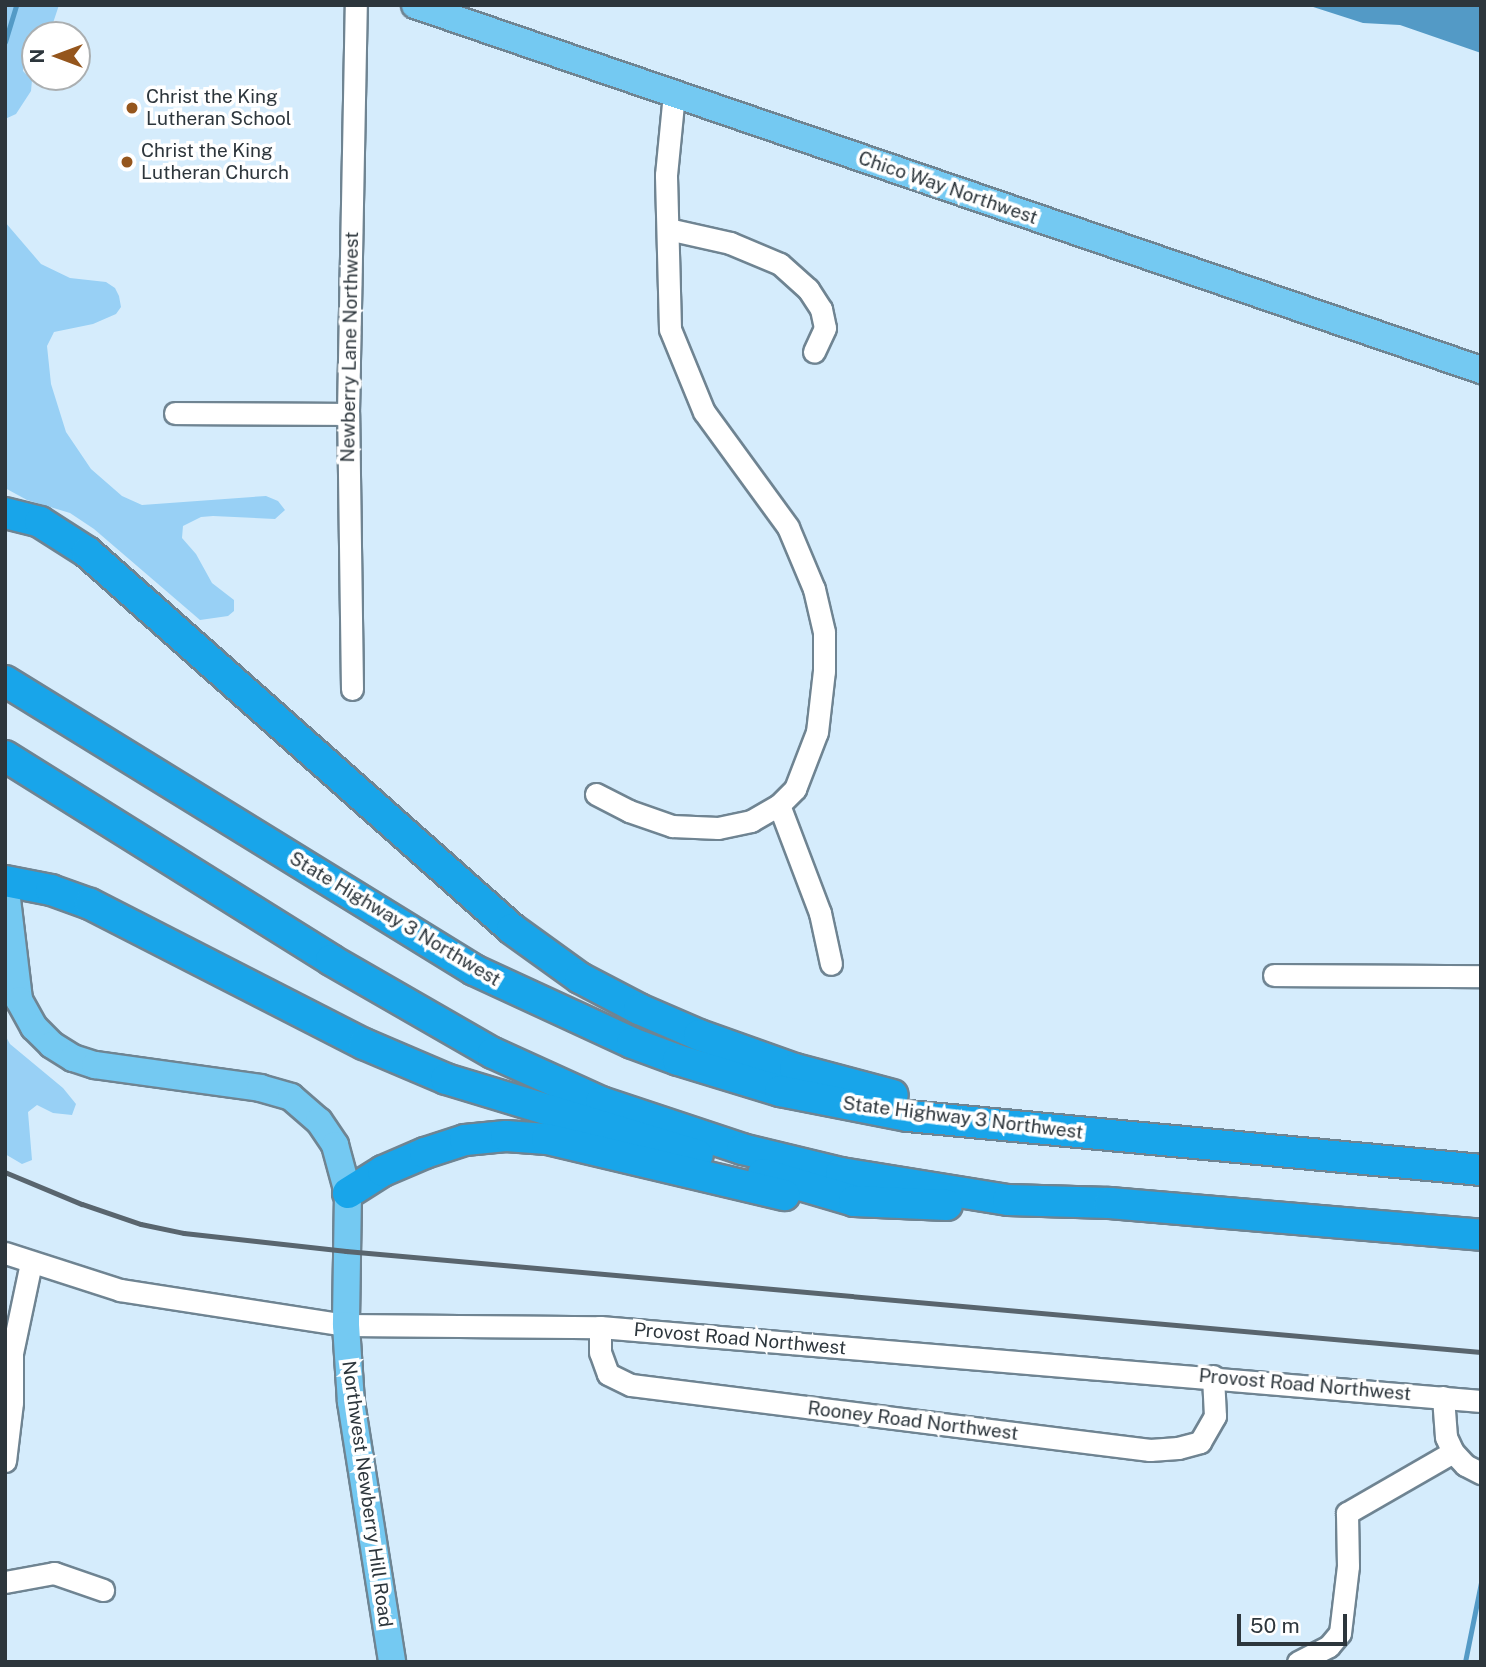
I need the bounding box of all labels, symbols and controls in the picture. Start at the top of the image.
north arrow [21,21,91,91]
text: N [26,49,48,63]
place label: Christ the King Lutheran School [146,86,291,130]
marker: Christ the King Lutheran School [124,100,140,116]
place label: Christ the King Lutheran Church [141,140,289,184]
street label: Chico Way Northwest [855,146,1041,230]
marker: Christ the King Lutheran Church [119,154,135,170]
street label: Newberry Lane Northwest [337,231,363,463]
street label: State Highway 3 Northwest [285,847,505,991]
street label: State Highway 3 Northwest [841,1092,1085,1144]
street label: Provost Road Northwest [633,1318,847,1360]
street label: Northwest Newberry Hill Road [337,1359,397,1629]
street label: Provost Road Northwest [1198,1364,1412,1406]
street label: Rooney Road Northwest [806,1397,1020,1445]
scale bar [1241,1600,1351,1644]
text: 50 m [1250,1613,1300,1638]

